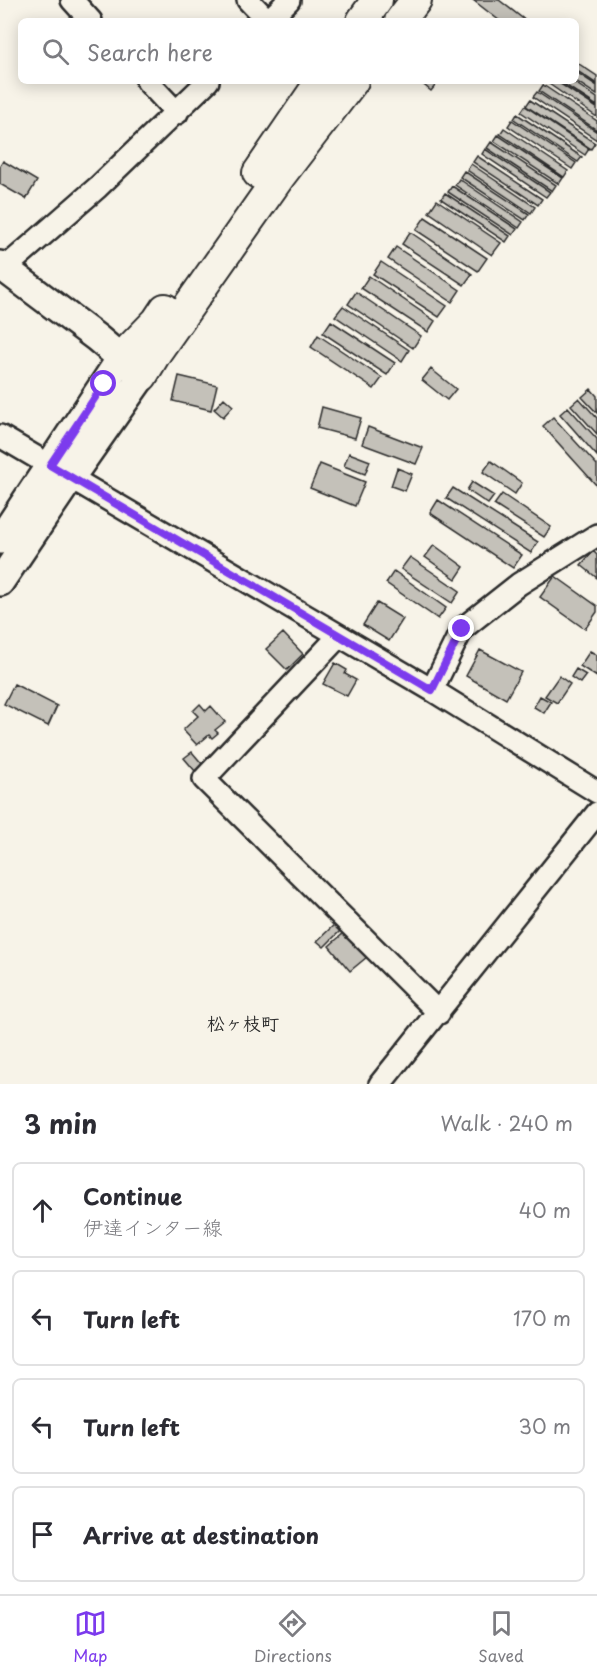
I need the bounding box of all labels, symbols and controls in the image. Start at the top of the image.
search box [18,18,579,84]
icon: search [39,35,72,68]
text: Search here [87,35,213,68]
route start [90,370,116,396]
route end [448,615,474,641]
district label: 松ヶ枝町 [207,1009,279,1036]
text: 3 min [24,1104,97,1143]
text: Walk · 240 m [440,1108,573,1138]
text: Continue [83,1179,182,1212]
icon: ahead [26,1194,59,1227]
text: 40 m [519,1195,571,1225]
text: 伊達インター線 [83,1212,222,1242]
icon: left [26,1302,59,1335]
text: Turn left [83,1302,180,1335]
text: 170 m [513,1303,571,1333]
icon: left [26,1410,59,1443]
text: Turn left [83,1410,180,1443]
text: 30 m [518,1411,571,1441]
icon: arrive [26,1518,59,1551]
text: Arrive at destination [83,1518,319,1551]
tab: Map [73,1607,107,1667]
tab: Directions [254,1607,332,1667]
tab: Saved [478,1607,524,1667]

